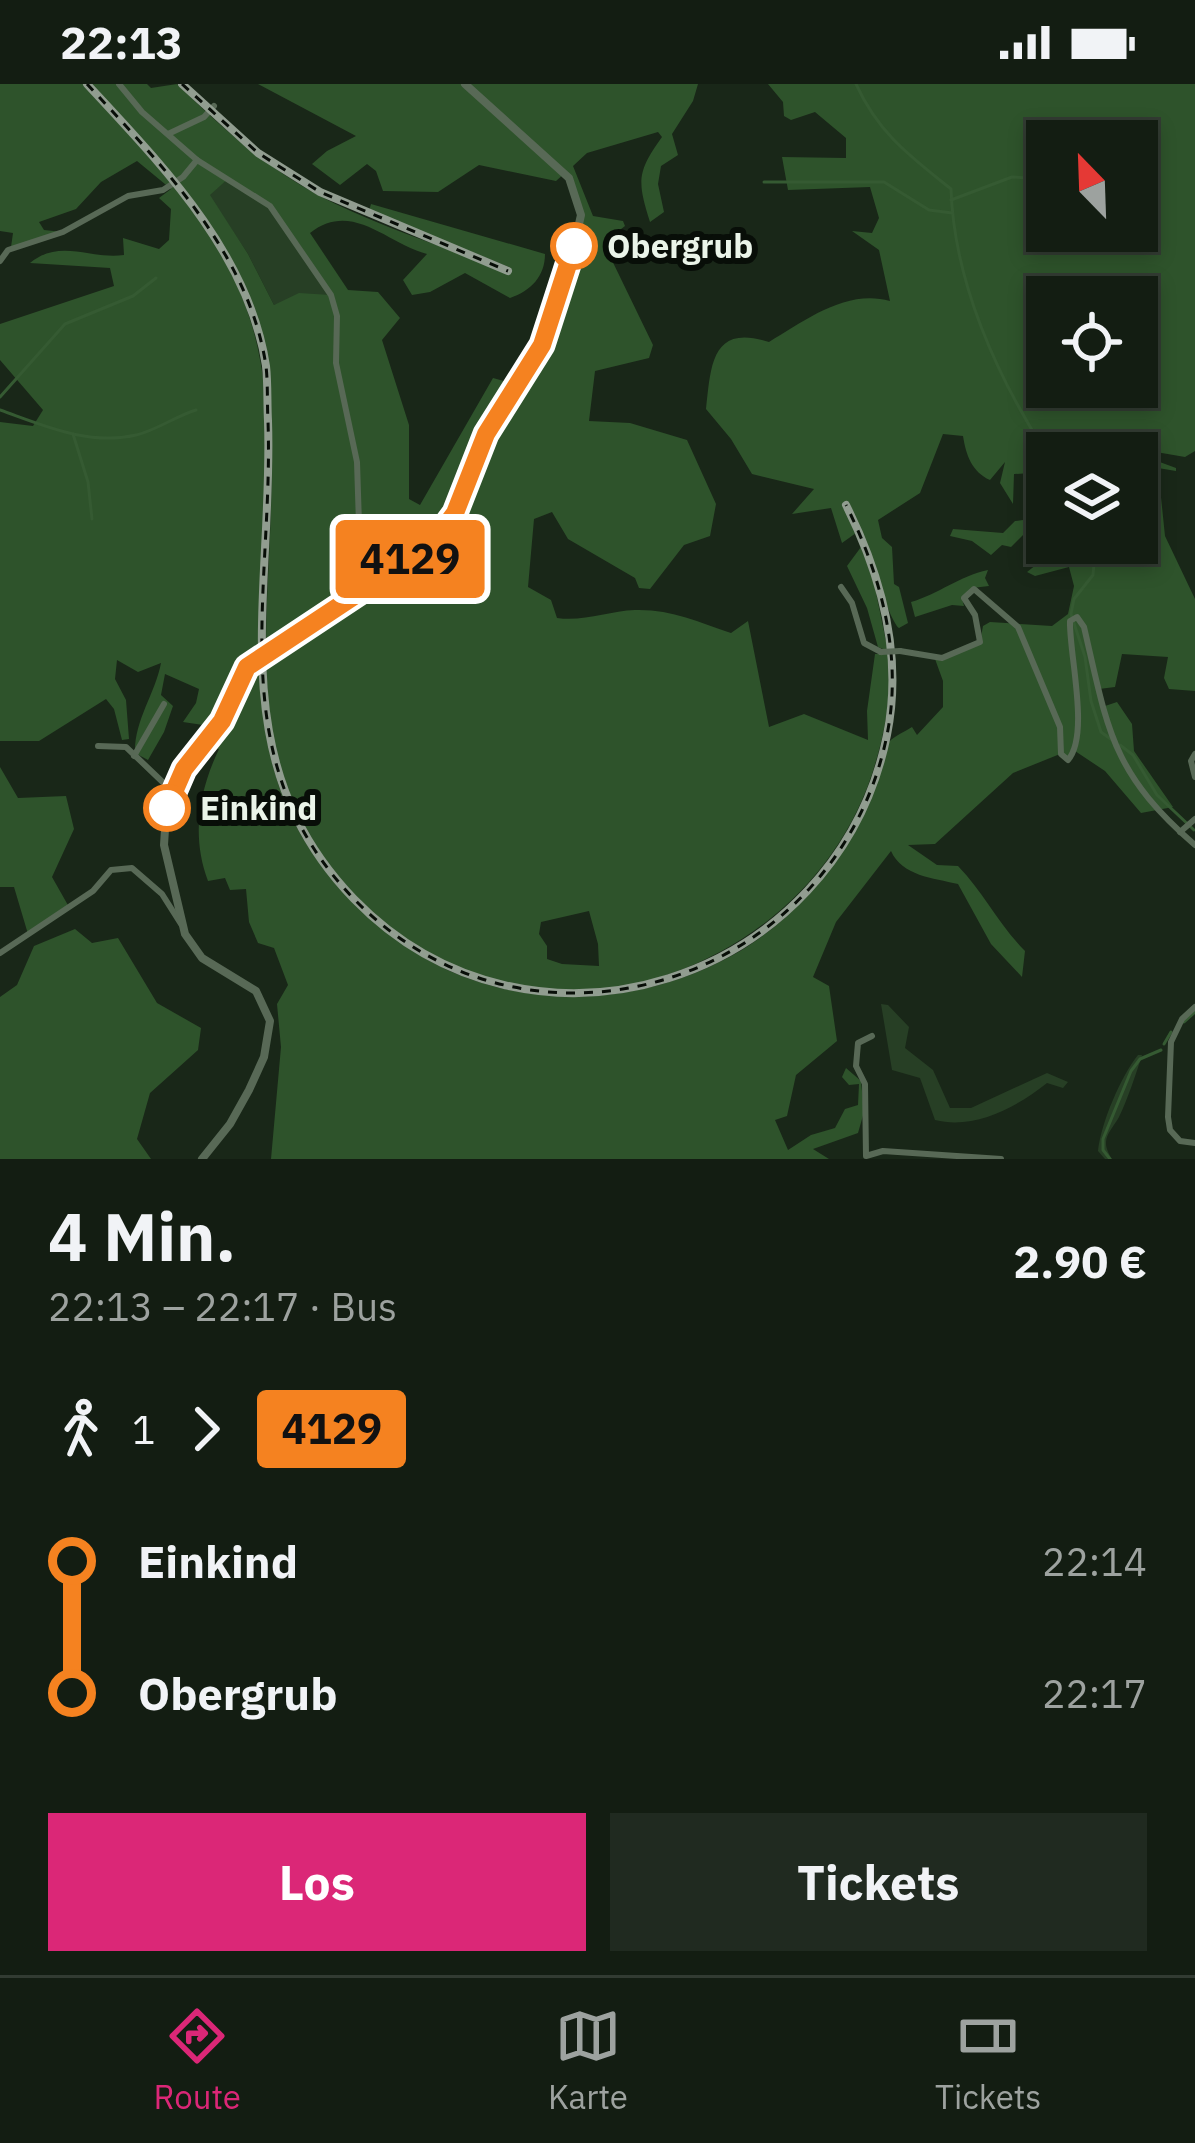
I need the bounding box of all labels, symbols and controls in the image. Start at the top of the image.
text: 22:13 [60,13,183,71]
north arrow [1026,120,1158,252]
map controls [1026,120,1158,564]
marker: Obergrub [552,224,596,268]
place label: Obergrub [607,224,753,267]
button: locate [1026,276,1158,408]
button: layers [1026,432,1158,564]
line badge: 4129 [326,520,494,598]
text: 4129 [360,531,460,586]
marker: Einkind [145,786,189,830]
place label: Einkind [200,786,317,829]
text: 4 Min. [48,1193,236,1279]
text: 2.90 € [1013,1232,1147,1290]
text: 22:13 – 22:17 · Bus [48,1281,397,1332]
icon: walk [48,1396,114,1462]
icon: forward [173,1396,239,1462]
text: 4129 [281,1401,382,1456]
text: 1 [132,1404,155,1455]
text: Einkind [138,1532,298,1590]
text: 22:14 [1042,1536,1147,1587]
text: Obergrub [138,1664,338,1722]
text: 22:17 [1042,1668,1147,1719]
button: Los [48,1813,586,1951]
button: Tickets [610,1813,1147,1951]
tab: Route [154,2003,241,2118]
tab: Karte [548,2003,628,2118]
tab: Tickets [935,2003,1041,2118]

